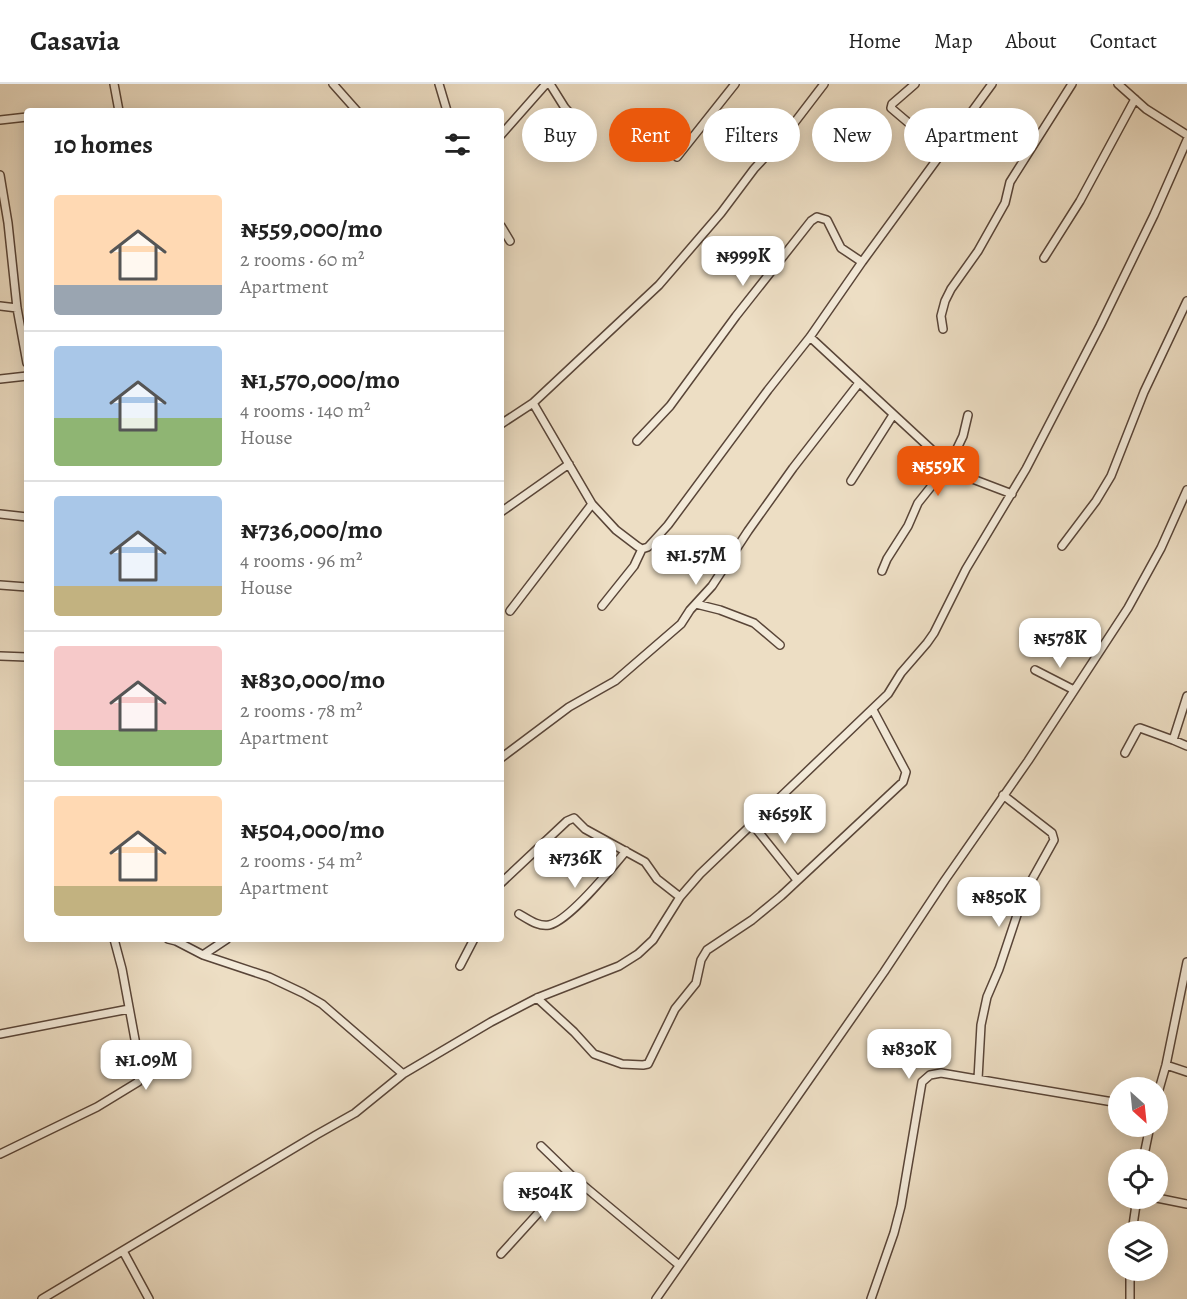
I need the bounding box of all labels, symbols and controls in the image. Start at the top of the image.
text: Casavia [30,22,120,60]
text: Home [848,27,901,55]
text: Map [934,27,972,55]
text: About [1005,27,1057,55]
text: Contact [1090,27,1157,55]
chip: Buy [522,108,597,162]
chip: Rent [609,108,691,162]
chip: Filters [703,108,800,162]
chip: New [812,108,892,162]
chip: Apartment [904,108,1039,162]
text: 10 homes [54,127,153,162]
icon: filters [441,128,474,161]
text: ₦559,000/mo [240,211,383,246]
icon: home [102,219,174,291]
pin: ₦999K [701,236,785,287]
text: ₦999K [715,242,771,269]
text: 2 rooms · 60 m² [240,246,364,273]
text: Apartment [240,273,329,300]
text: ₦1,570,000/mo [240,362,400,397]
icon: home [102,370,174,442]
text: 4 rooms · 140 m² [240,397,371,424]
text: House [240,424,292,451]
pin: ₦559K [896,446,980,497]
text: ₦559K [911,452,965,479]
text: ₦736,000/mo [240,512,383,547]
icon: home [102,520,174,592]
pin: ₦1.57M [647,535,745,586]
text: ₦1.57M [666,541,726,568]
text: 4 rooms · 96 m² [240,547,362,574]
text: House [240,574,292,601]
pin: ₦578K [1018,618,1102,669]
text: ₦578K [1033,624,1087,651]
text: ₦830,000/mo [240,662,385,697]
icon: home [102,670,174,742]
text: 2 rooms · 78 m² [240,697,363,724]
text: Apartment [240,724,329,751]
pin: ₦659K [743,794,827,845]
text: ₦659K [758,800,812,827]
text: ₦504,000/mo [240,812,385,847]
icon: home [102,820,174,892]
pin: ₦736K [533,838,617,889]
text: ₦736K [548,844,602,871]
text: 2 rooms · 54 m² [240,847,362,874]
text: Apartment [240,874,329,901]
pin: ₦850K [957,877,1041,928]
text: ₦850K [971,883,1027,910]
pin: ₦830K [867,1029,951,1080]
text: ₦830K [881,1035,937,1062]
pin: ₦1.09M [97,1040,195,1091]
text: ₦1.09M [115,1046,177,1073]
north arrow [1108,1077,1168,1137]
map controls [1108,1077,1168,1281]
button: locate [1108,1149,1168,1209]
pin: ₦504K [503,1172,587,1223]
text: ₦504K [517,1178,573,1205]
button: layers [1108,1221,1168,1281]

